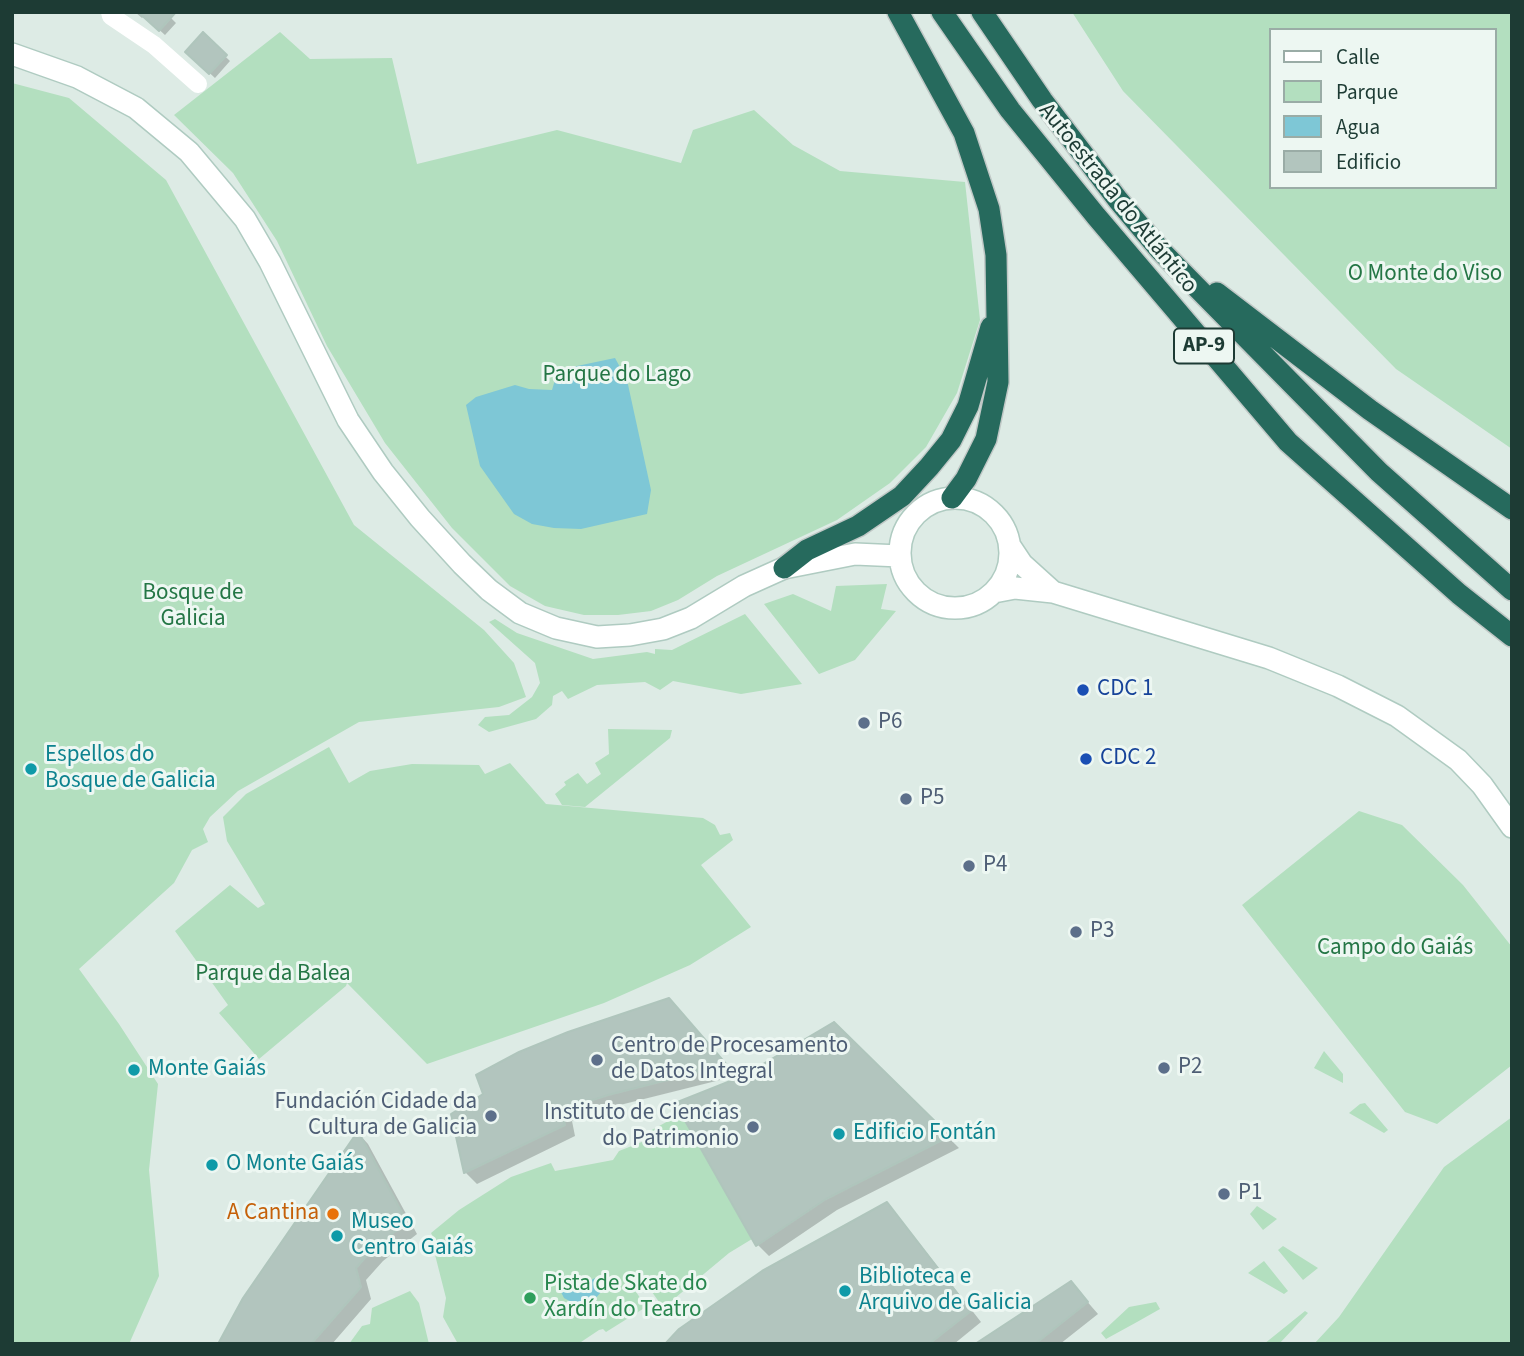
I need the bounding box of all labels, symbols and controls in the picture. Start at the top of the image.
legend [1268,28,1496,189]
text: Calle [1336,42,1380,72]
text: Parque [1336,77,1398,107]
street label: Autoestrada do Atlántico [1032,98,1202,300]
text: Agua [1336,112,1380,142]
text: Edificio [1336,147,1401,177]
park label: O Monte do Viso [1348,261,1502,289]
road number: AP-9 [1174,328,1234,364]
park label: Parque do Lago [542,362,692,390]
park label: Bosque de Galicia [142,580,244,634]
place label: CDC 1 [1097,676,1153,704]
marker: CDC 1 [1075,682,1091,698]
place label: P6 [878,709,902,737]
marker: P6 [856,715,872,731]
place label: Espellos do Bosque de Galicia [45,742,216,796]
place label: CDC 2 [1100,745,1156,773]
marker: CDC 2 [1078,751,1094,767]
marker: Espellos do Bosque de Galicia [23,761,39,777]
place label: P5 [920,785,944,813]
marker: P5 [898,791,914,807]
place label: P4 [983,852,1007,880]
marker: P4 [961,858,977,874]
place label: P3 [1090,918,1114,946]
marker: P3 [1068,924,1084,940]
park label: Campo do Gaiás [1317,935,1473,963]
park label: Parque da Balea [195,961,351,989]
place label: Centro de Procesamento de Datos Integral [611,1033,848,1087]
marker: Centro de Procesamento de Datos Integral [589,1052,605,1068]
place label: P2 [1178,1054,1202,1082]
place label: Monte Gaiás [148,1056,266,1084]
marker: P2 [1156,1060,1172,1076]
marker: Monte Gaiás [126,1062,142,1078]
place label: Fundación Cidade da Cultura de Galicia [274,1089,477,1143]
place label: Instituto de Ciencias do Patrimonio [544,1100,739,1154]
marker: Fundación Cidade da Cultura de Galicia [483,1108,499,1124]
marker: Instituto de Ciencias do Patrimonio [745,1119,761,1135]
place label: Edificio Fontán [853,1120,996,1148]
marker: Edificio Fontán [831,1126,847,1142]
place label: O Monte Gaiás [226,1151,364,1179]
marker: O Monte Gaiás [204,1157,220,1173]
place label: P1 [1238,1180,1262,1208]
marker: P1 [1216,1186,1232,1202]
place label: A Cantina [227,1200,319,1228]
marker: A Cantina [325,1206,341,1222]
place label: Museo Centro Gaiás [351,1209,473,1263]
marker: Museo Centro Gaiás [329,1228,345,1244]
place label: Biblioteca e Arquivo de Galicia [859,1264,1032,1318]
place label: Pista de Skate do Xardín do Teatro [544,1271,708,1325]
marker: Biblioteca e Arquivo de Galicia [837,1283,853,1299]
marker: Pista de Skate do Xardín do Teatro [522,1290,538,1306]

